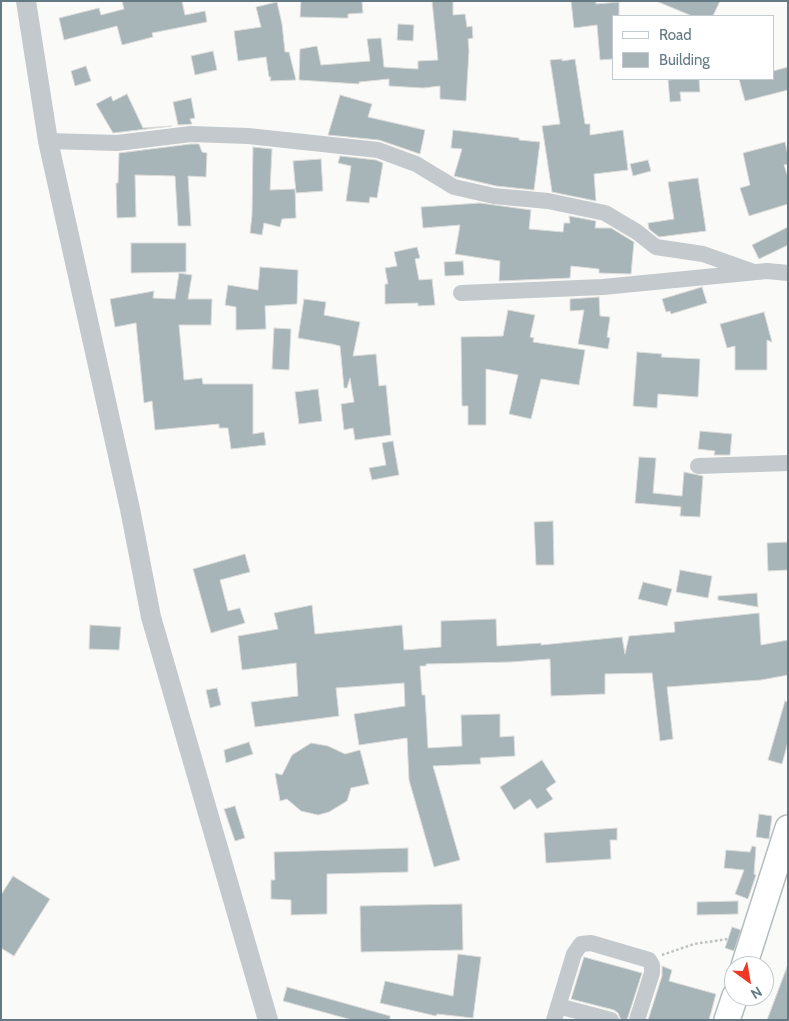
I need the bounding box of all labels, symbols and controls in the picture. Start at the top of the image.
legend [612,15,774,80]
text: Road [659,26,692,44]
text: Building [659,51,710,69]
north arrow [724,956,774,1006]
text: N [747,983,765,1003]

